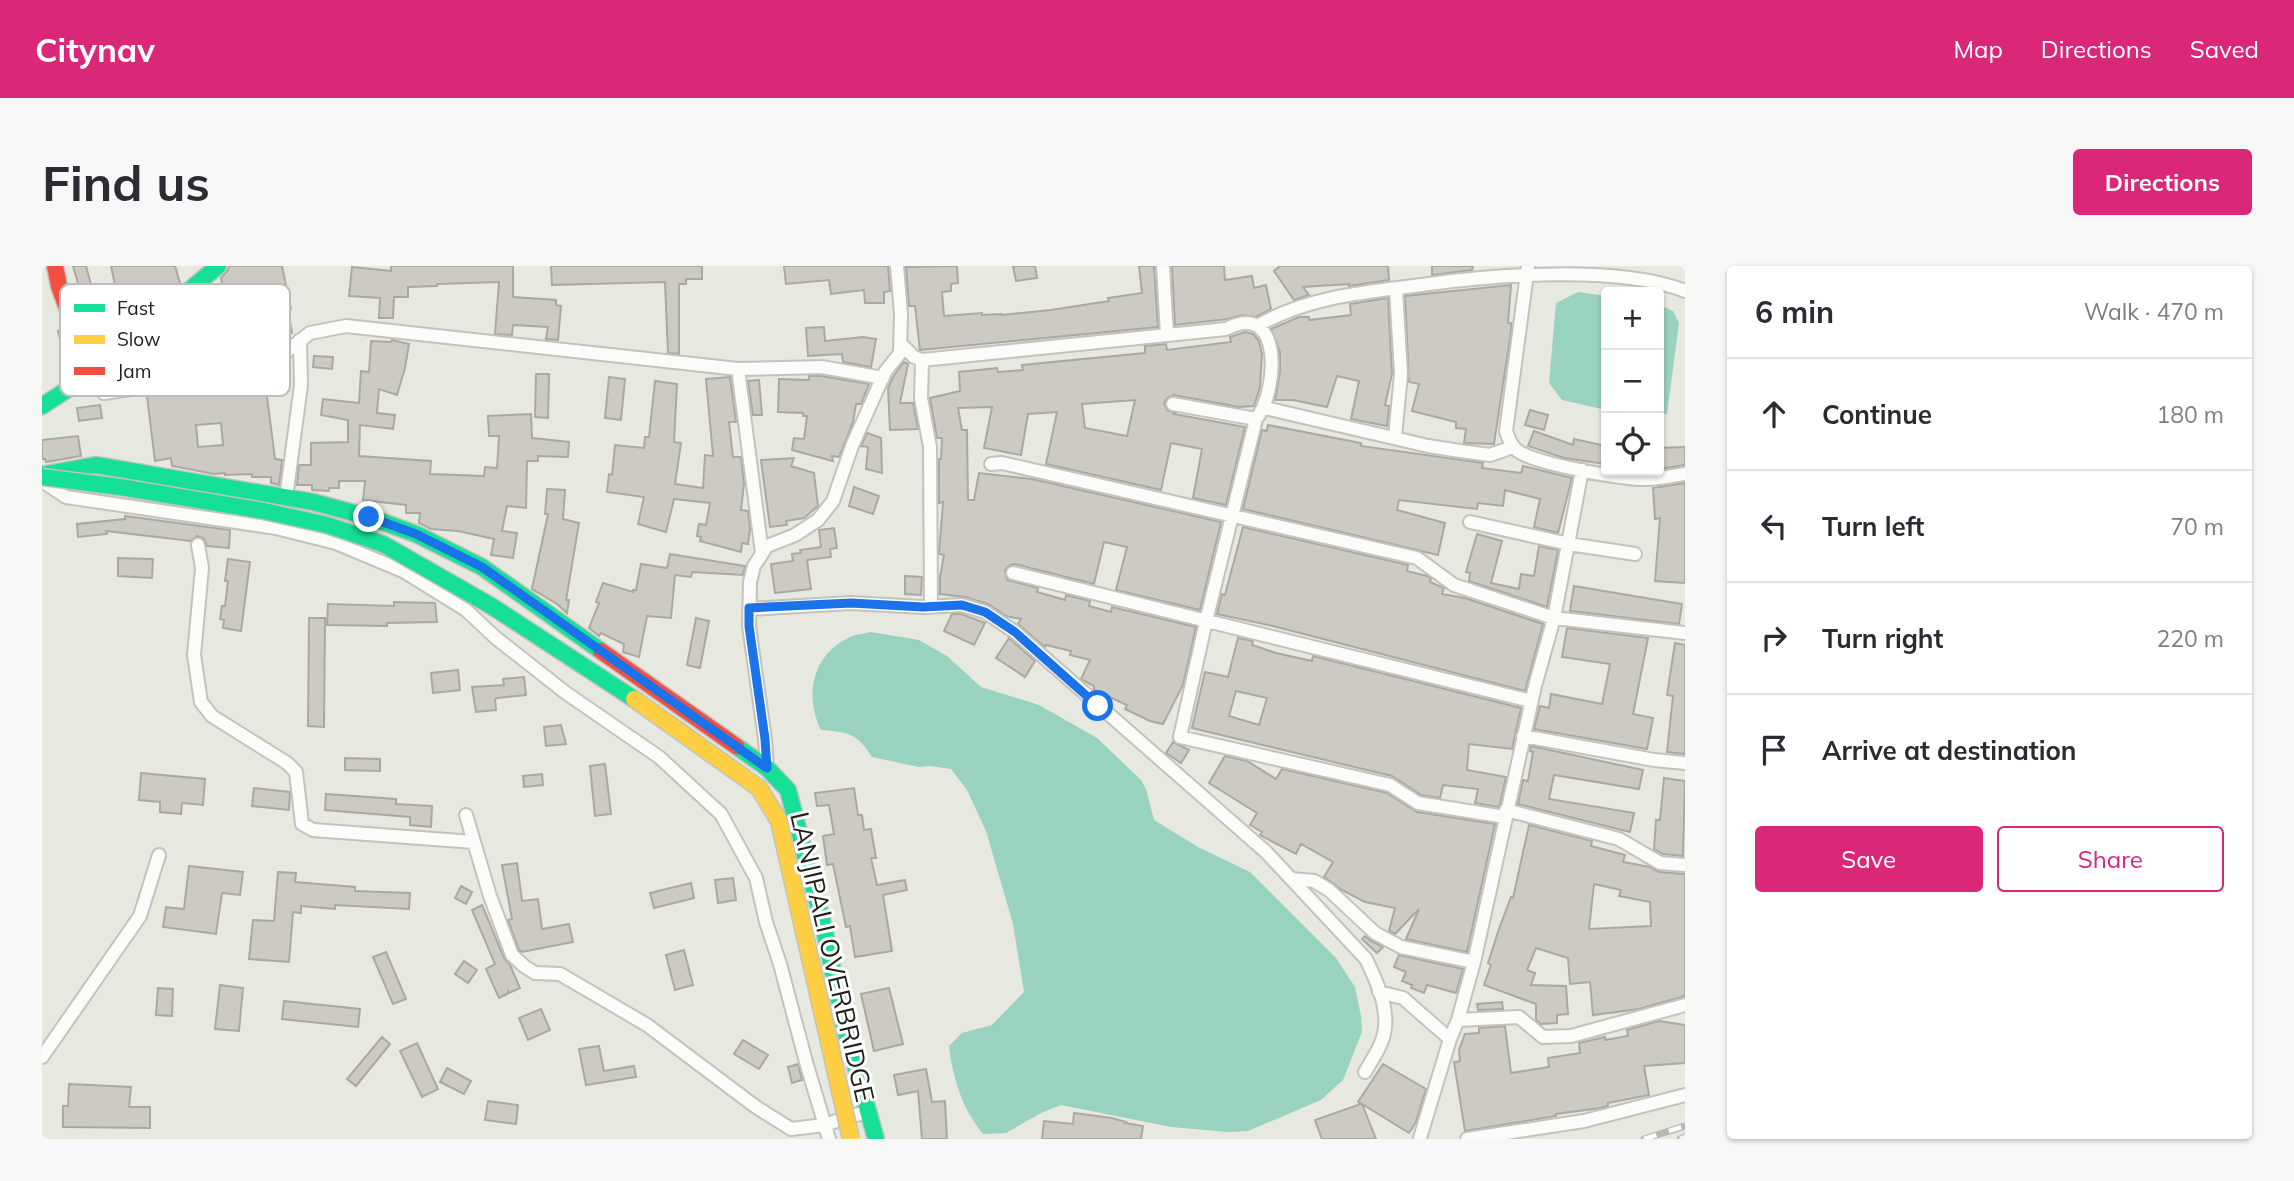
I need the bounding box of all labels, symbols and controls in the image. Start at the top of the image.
text: Citynav [35,29,155,70]
text: Map [1953,34,2003,64]
text: Directions [2041,34,2152,64]
text: Saved [2190,34,2259,64]
button: Directions [2073,149,2252,215]
text: Find us [42,152,210,213]
legend [60,284,290,396]
map controls [1601,287,1664,476]
button: + [1601,287,1664,350]
text: 6 min [1755,293,1834,331]
text: Fast [117,296,155,320]
text: Walk · 470 m [2084,297,2224,326]
text: Slow [117,327,161,351]
button: − [1601,350,1664,413]
text: Jam [117,359,151,383]
icon: ahead [1755,395,1793,433]
text: Continue [1822,398,1932,431]
text: 180 m [2156,400,2224,429]
button: locate [1601,413,1664,476]
route end [353,501,384,532]
icon: left [1755,507,1793,545]
text: Turn left [1822,510,1924,543]
text: 70 m [2170,512,2224,541]
icon: right [1755,619,1793,657]
text: Turn right [1822,622,1943,655]
text: 220 m [2156,624,2224,653]
route start [1082,690,1113,721]
icon: arrive [1755,731,1793,769]
text: Arrive at destination [1822,734,2077,767]
street label: LANJIPALI OVERBRIDGE [783,809,882,1105]
button: Save [1755,826,1983,892]
button: Share [1997,826,2224,892]

